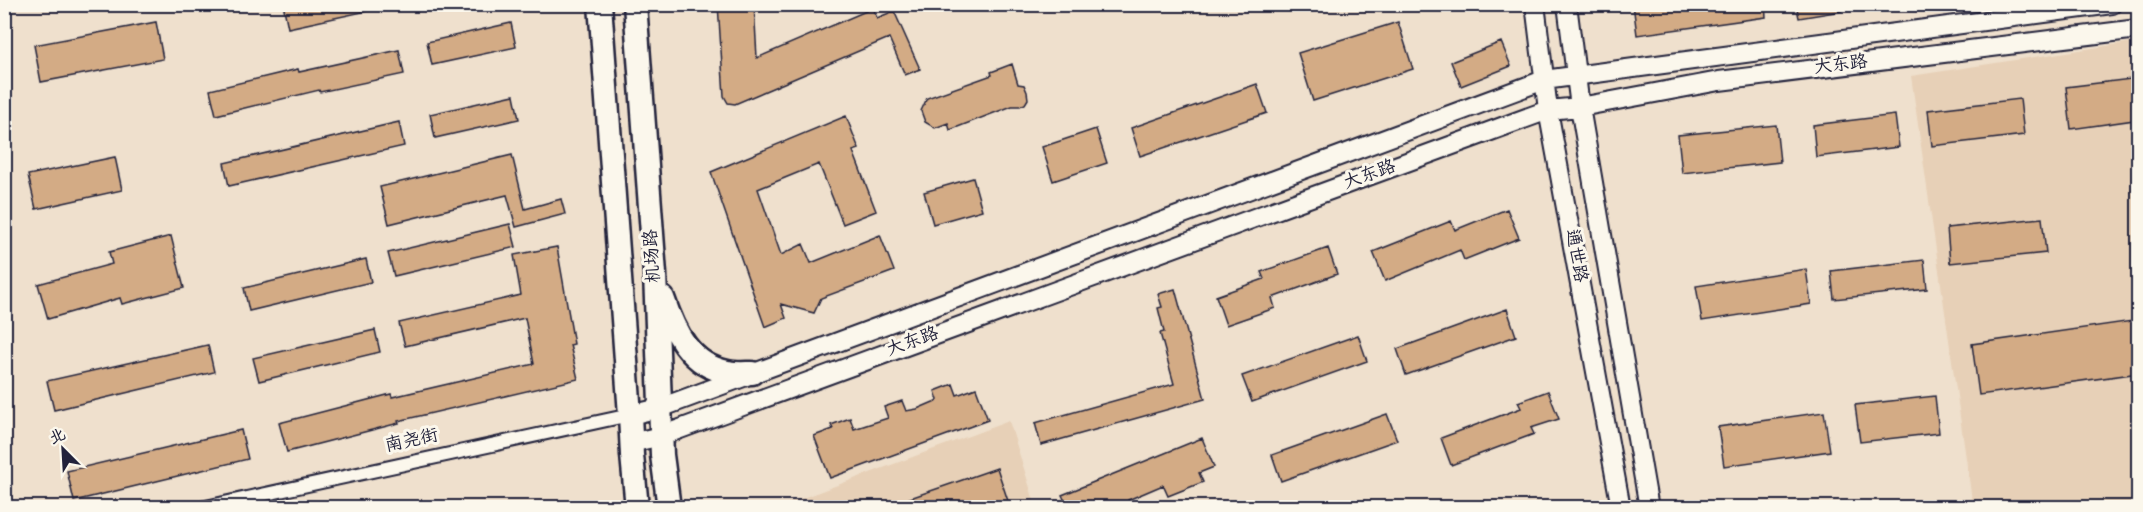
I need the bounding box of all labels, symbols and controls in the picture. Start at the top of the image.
street label: 大东路 [1813,50,1869,82]
street label: 大东路 [1340,155,1400,197]
street label: 通世路 [1558,227,1592,285]
street label: 机场路 [640,228,668,284]
street label: 大东路 [883,322,943,364]
north arrow [33,419,93,479]
text: 北 [46,424,70,451]
street label: 南尧街 [383,424,441,460]

